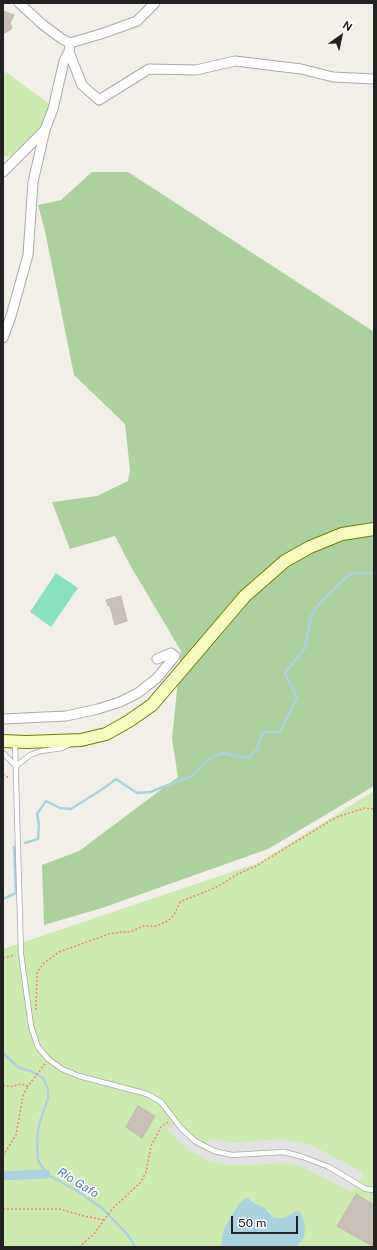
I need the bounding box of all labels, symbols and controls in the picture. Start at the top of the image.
north arrow [321,16,361,56]
text: N [341,19,354,33]
water label: Río Gafo [55,1165,101,1201]
scale bar [233,1208,300,1234]
text: 50 m [238,1216,266,1230]

